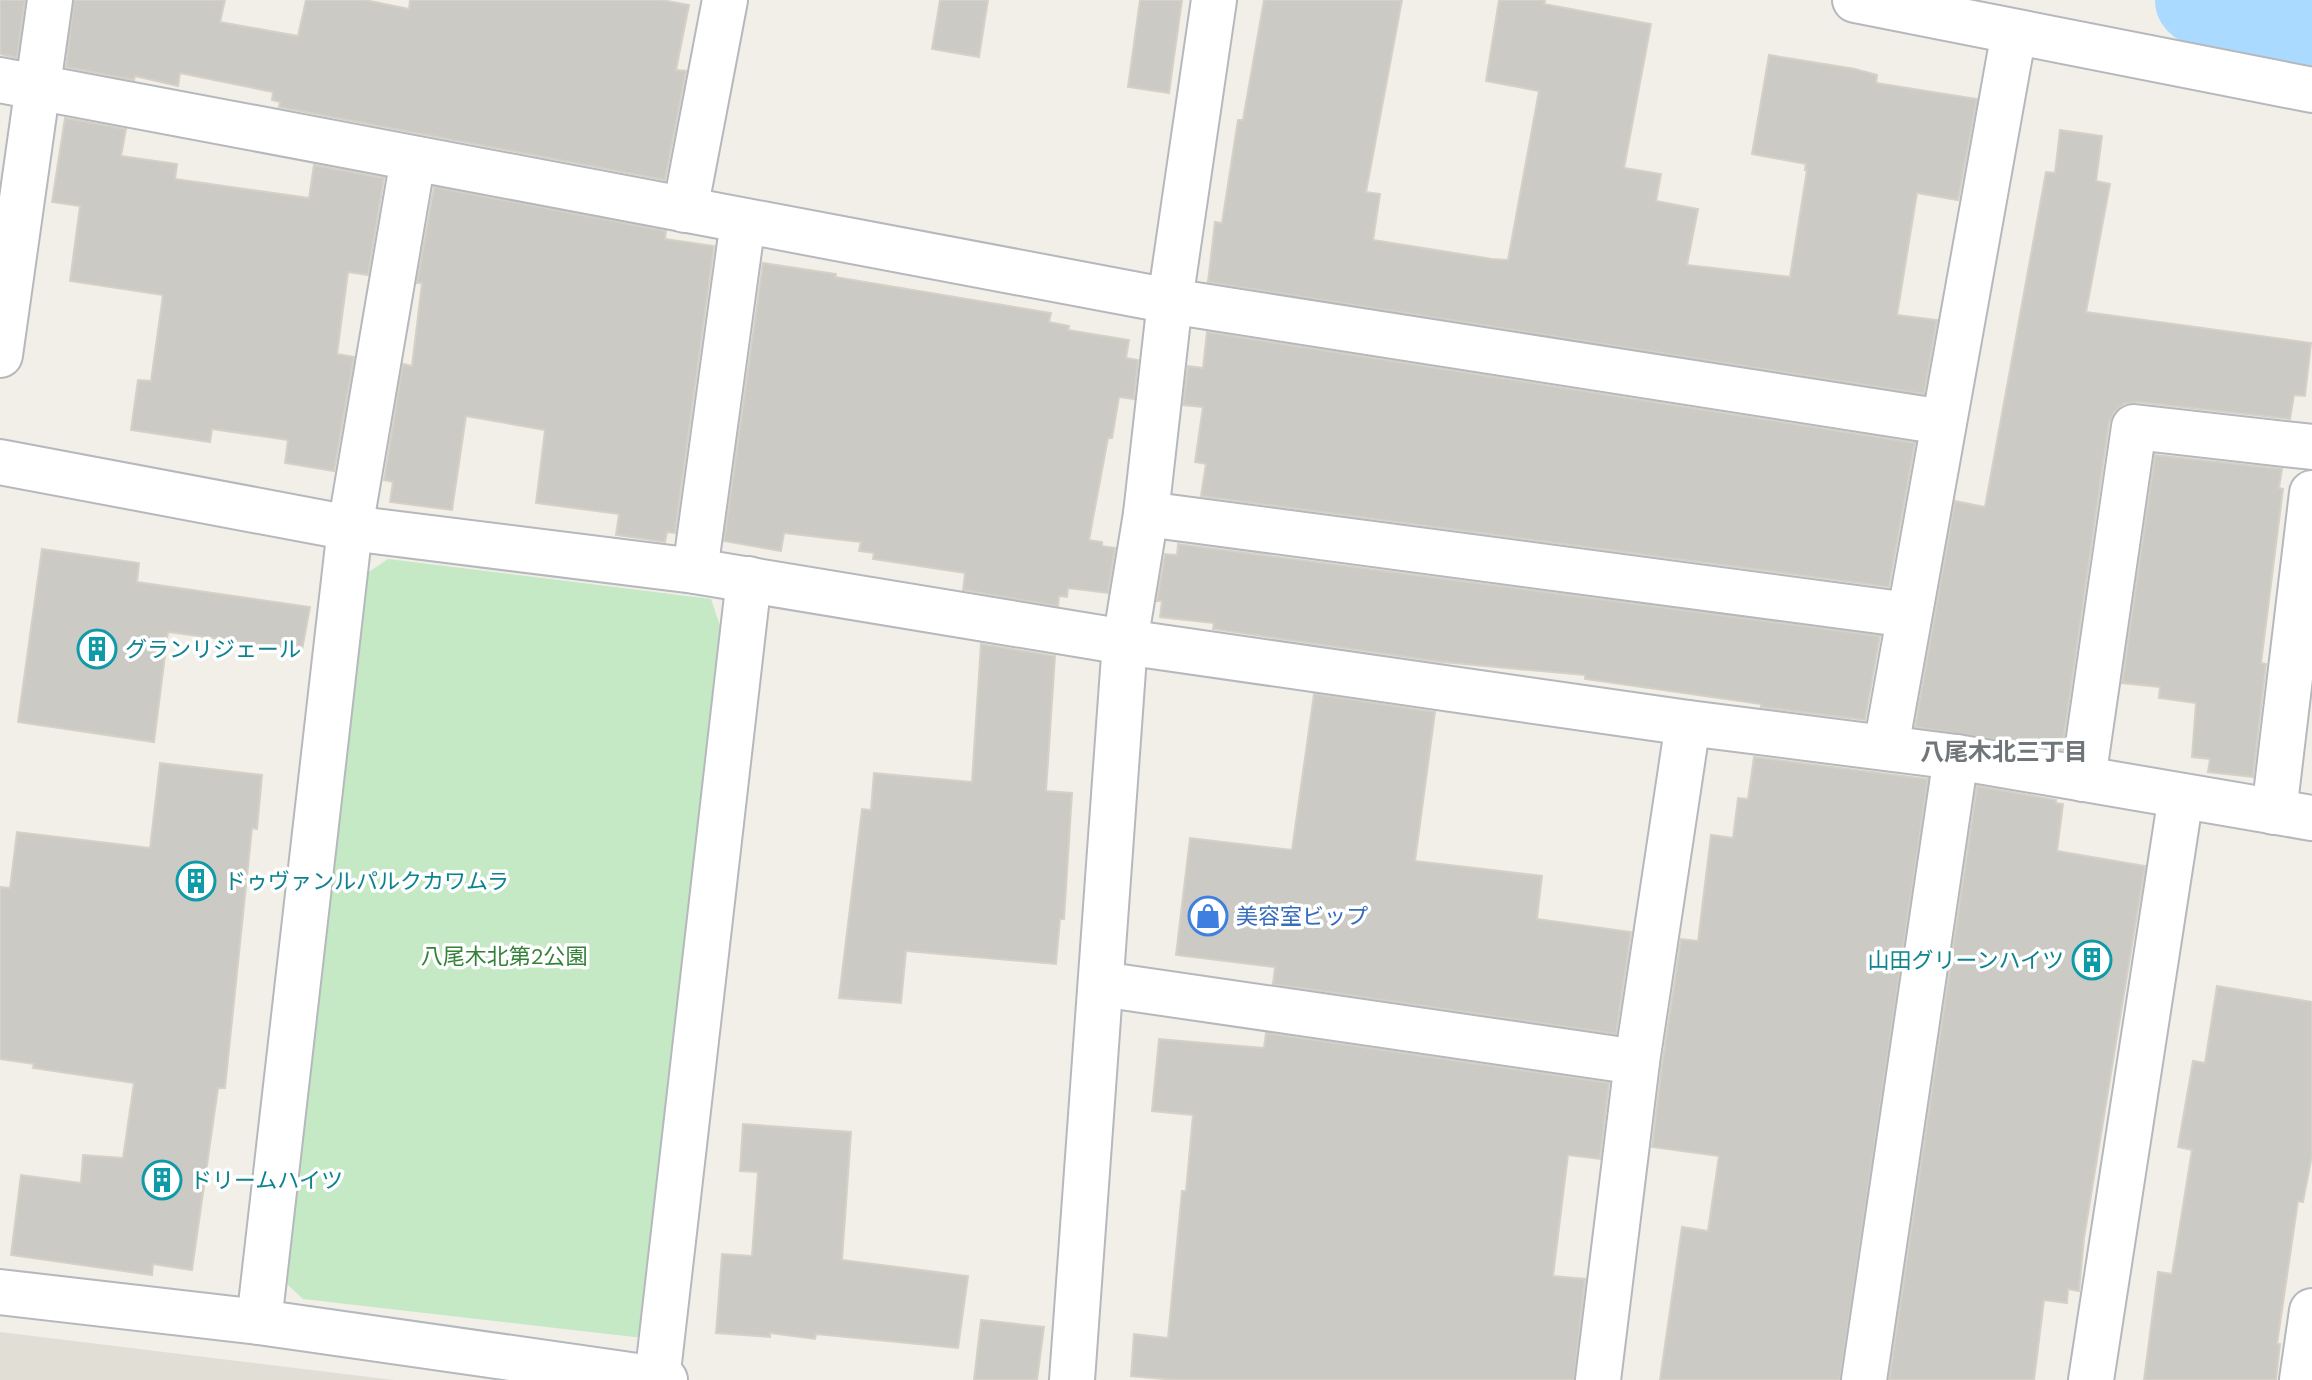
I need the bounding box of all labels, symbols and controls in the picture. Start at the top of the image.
building icon: グランリジェール [76,628,118,670]
place label: グランリジェール [125,635,301,664]
district label: 八尾木北三丁目 [1920,736,2088,767]
building icon: ドゥヴァンルパルクカワムラ [175,860,217,902]
place label: ドゥヴァンルパルクカワムラ [224,867,509,896]
shop icon: 美容室ビップ [1187,895,1229,937]
place label: 美容室ビップ [1236,902,1368,931]
building icon: 山田グリーンハイツ [2071,939,2113,981]
park label: 八尾木北第2公園 [421,942,587,971]
place label: 山田グリーンハイツ [1868,946,2064,975]
building icon: ドリームハイツ [141,1159,183,1201]
place label: ドリームハイツ [190,1166,343,1195]

